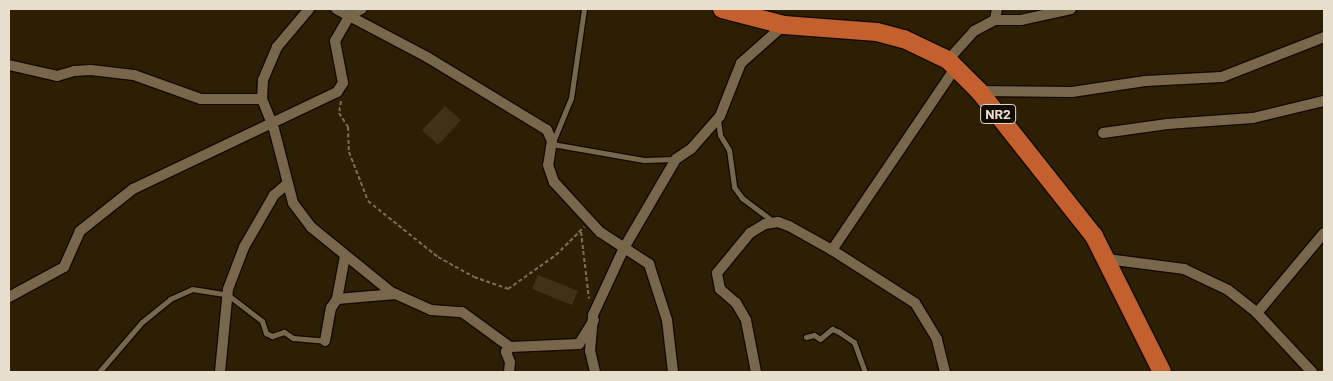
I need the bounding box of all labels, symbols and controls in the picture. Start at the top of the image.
road number: NR2 [979,102,1017,126]

